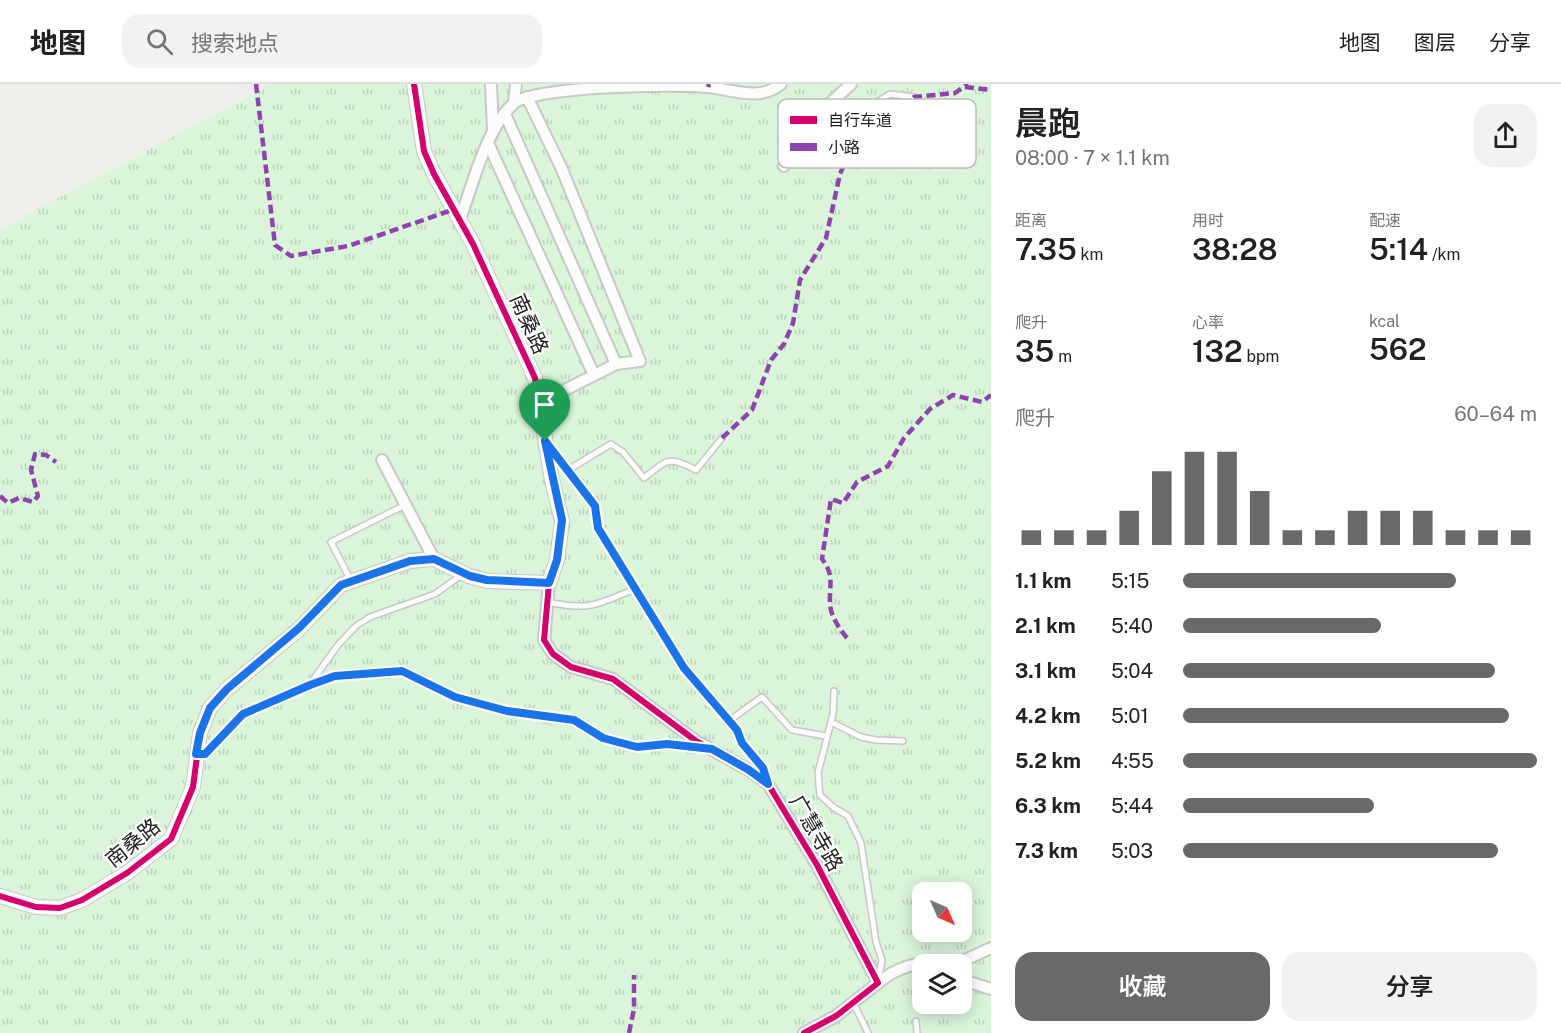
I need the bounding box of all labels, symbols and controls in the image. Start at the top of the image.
search box [122,14,542,68]
icon: search [143,25,176,58]
text: 地图 [30,26,86,59]
text: 搜索地点 [191,30,279,56]
text: 地图 [1339,30,1381,55]
text: 图层 [1414,30,1456,55]
text: 分享 [1489,30,1531,55]
legend [778,99,976,168]
text: 晨跑 [1015,104,1081,142]
button: share [1474,104,1537,167]
text: 自行车道 [828,111,892,130]
text: 小路 [828,138,860,157]
text: 08:00 · 7 × 1.1 km [1015,146,1170,170]
text: 距离 [1015,211,1047,230]
text: 用时 [1192,211,1224,230]
text: 配速 [1369,211,1401,230]
text: 7.35 [1015,231,1077,267]
text: 38:28 [1192,231,1278,267]
text: 5:14 [1369,231,1428,267]
text: km [1077,245,1103,264]
text: /km [1428,245,1460,264]
street label: 南桑路 [505,290,554,358]
text: kcal [1369,312,1400,331]
text: 爬升 [1015,313,1047,332]
text: 心率 [1192,313,1224,332]
text: 562 [1369,331,1427,367]
text: 35 [1015,333,1054,369]
text: 132 [1192,333,1243,369]
text: m [1054,347,1072,366]
text: bpm [1243,347,1279,366]
pin [519,379,570,441]
icon: arrive [528,388,561,421]
text: 60–64 m [1454,402,1537,426]
text: 爬升 [1015,406,1055,430]
text: 1.1 km [1015,569,1072,593]
text: 5:15 [1111,569,1149,593]
text: 2.1 km [1015,614,1076,638]
text: 5:40 [1111,614,1153,638]
text: 3.1 km [1015,659,1076,683]
text: 5:04 [1111,659,1153,683]
text: 4.2 km [1015,704,1081,728]
text: 5:01 [1111,704,1149,728]
text: 5.2 km [1015,749,1081,773]
text: 4:55 [1111,749,1154,773]
street label: 广慧寺路 [785,790,848,875]
text: 6.3 km [1015,794,1081,818]
text: 5:44 [1111,794,1153,818]
street label: 南桑路 [100,813,165,872]
text: 7.3 km [1015,839,1078,863]
text: 5:03 [1111,839,1153,863]
north arrow [912,882,972,942]
map controls [912,882,972,1014]
button: 收藏 [1015,952,1270,1021]
button: 分享 [1282,952,1537,1021]
button: layers [912,954,972,1014]

